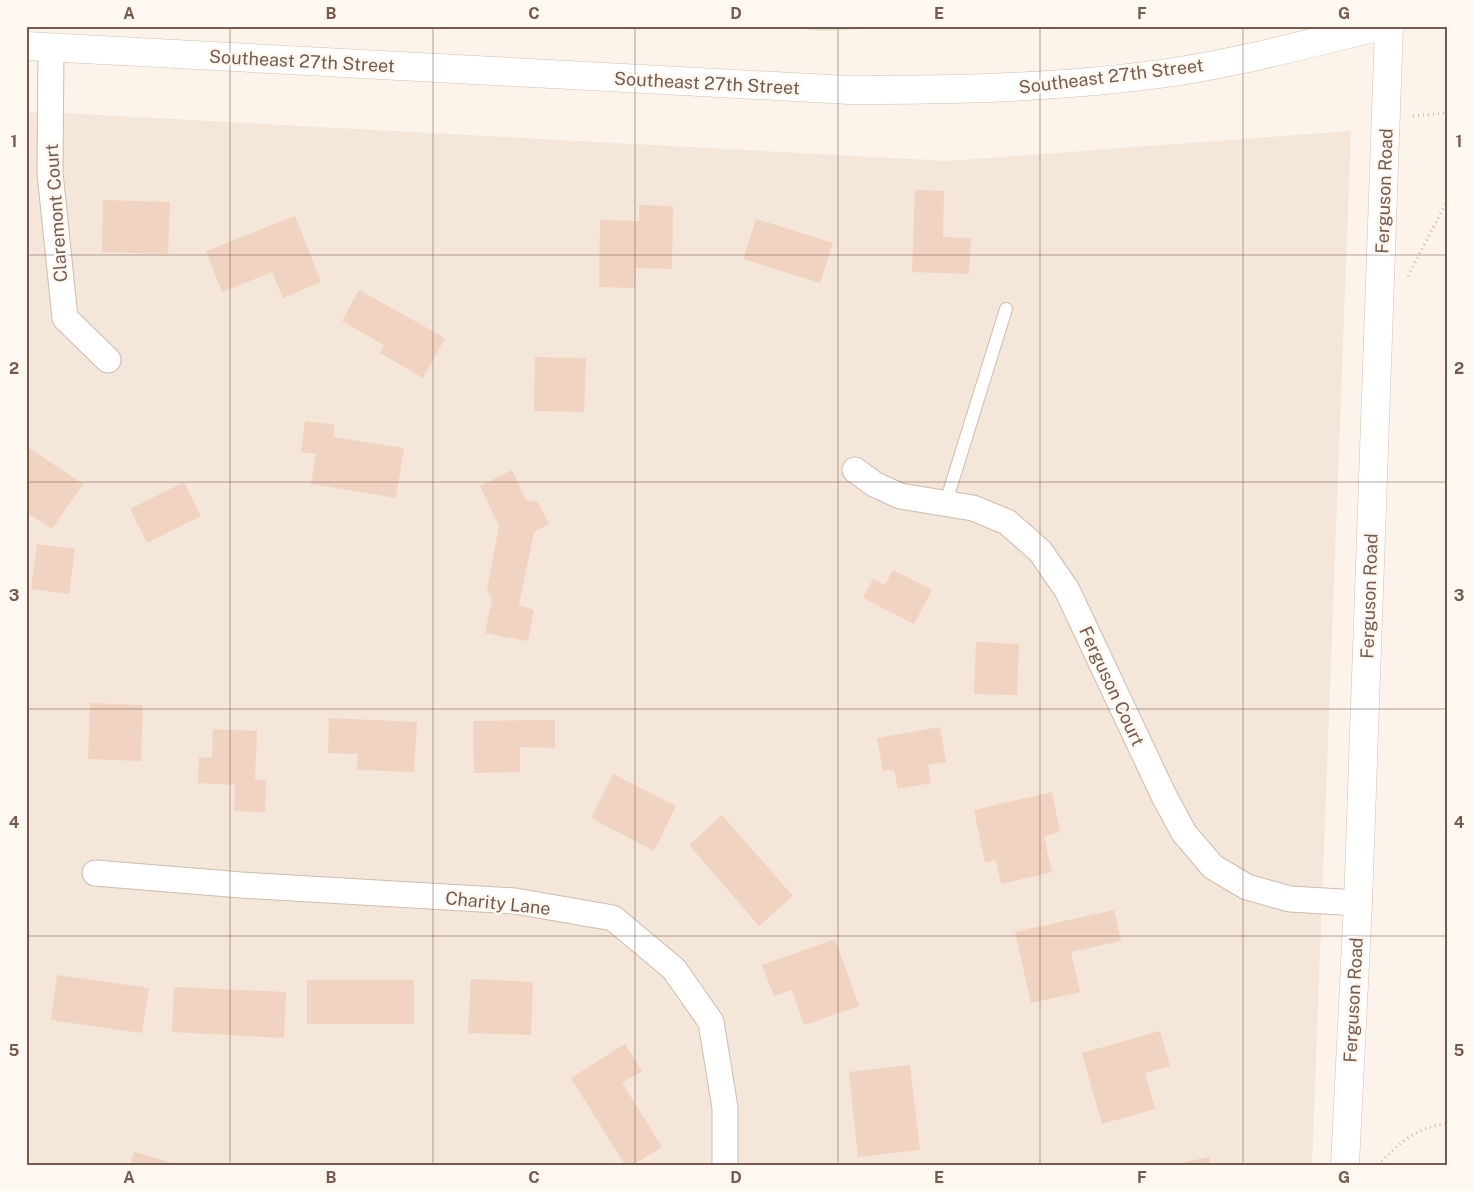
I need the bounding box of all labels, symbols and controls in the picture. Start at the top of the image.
text: A [123,4,135,23]
text: B [326,4,337,23]
text: C [528,4,540,23]
text: D [730,4,742,23]
text: E [934,4,944,23]
text: F [1137,4,1147,23]
text: G [1338,4,1350,23]
street label: Southeast 27th Street [209,46,395,76]
street label: Southeast 27th Street [1017,54,1205,98]
street label: Southeast 27th Street [614,68,800,98]
street label: Ferguson Road [1371,128,1397,254]
text: 1 [11,132,17,151]
text: 1 [1456,132,1462,151]
street label: Claremont Court [41,143,71,283]
text: 2 [9,359,19,378]
text: 2 [1454,359,1464,378]
street label: Ferguson Road [1356,533,1382,659]
text: 3 [9,586,19,605]
text: 3 [1454,586,1464,605]
street label: Ferguson Court [1075,623,1149,749]
text: 4 [9,813,20,832]
text: 4 [1454,813,1465,832]
street label: Charity Lane [444,887,552,919]
street label: Ferguson Road [1339,937,1367,1063]
text: 5 [9,1041,20,1060]
text: 5 [1454,1041,1465,1060]
text: A [123,1168,135,1187]
text: B [326,1168,337,1187]
text: C [528,1168,540,1187]
text: D [730,1168,742,1187]
text: E [934,1168,944,1187]
text: F [1137,1168,1147,1187]
text: G [1338,1168,1350,1187]

